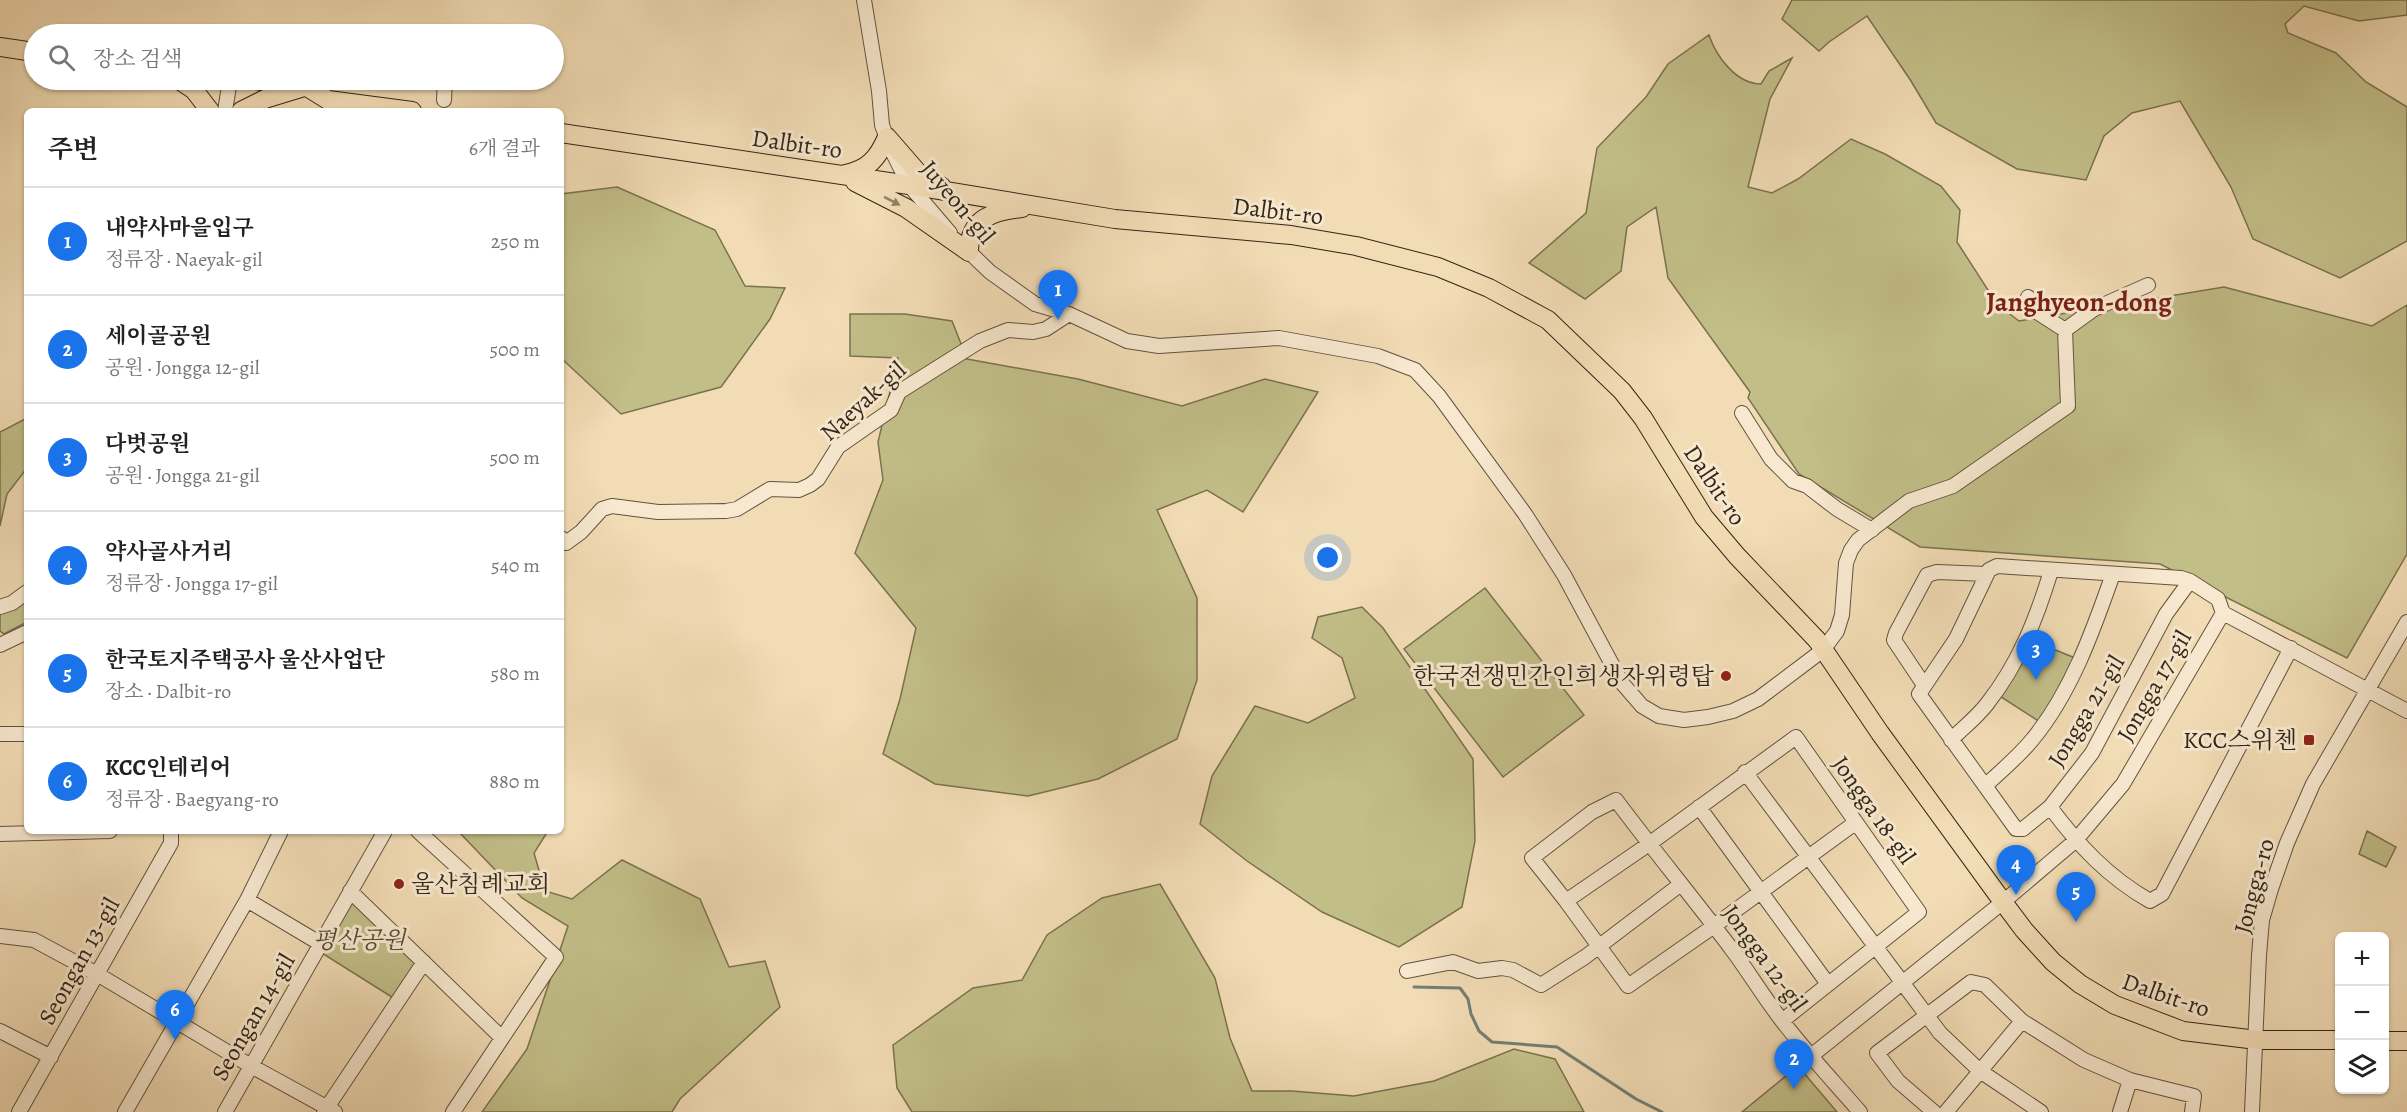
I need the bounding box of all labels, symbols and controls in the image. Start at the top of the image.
search box [24,24,564,90]
icon: search [45,41,78,74]
text: 장소 검색 [93,44,182,74]
street label: Dalbit-ro [750,122,844,166]
text: 주변 [48,132,98,167]
text: 6개 결과 [469,135,540,162]
street label: Juyeon-gil [914,153,1003,251]
street label: Dalbit-ro [1231,190,1325,232]
one-way arrow [884,197,901,206]
text: 내약사마을입구 [105,213,254,243]
text: 1 [64,228,71,255]
text: 250 m [491,228,540,255]
text: 정류장 · Naeyak-gil [105,246,263,273]
pin: 1 [1038,270,1078,320]
district label: Janghyeon-dong [1986,284,2172,320]
text: 세이골공원 [105,321,211,351]
text: 2 [63,336,72,363]
text: 500 m [489,336,540,363]
text: 공원 · Jongga 12-gil [105,354,260,381]
street label: Naeyak-gil [813,354,913,448]
text: 다벗공원 [105,429,190,459]
street label: Dalbit-ro [1676,438,1754,532]
text: 3 [63,444,72,471]
text: 500 m [489,444,540,471]
text: 공원 · Jongga 21-gil [105,462,260,489]
text: 약사골사거리 [105,537,233,567]
your location [1313,543,1342,572]
text: 4 [63,552,72,579]
text: 540 m [491,552,540,579]
text: 정류장 · Jongga 17-gil [105,570,278,597]
street label: Jongga 17-gil [2109,624,2199,748]
pin: 3 [2016,630,2056,680]
text: 한국토지주택공사 울산사업단 [105,645,385,675]
street label: Jongga 21-gil [2040,649,2132,773]
text: 5 [63,660,72,687]
text: 580 m [490,660,540,687]
place label: 한국전쟁민간인희생자위령탑 [1413,660,1715,692]
marker: 한국전쟁민간인희생자위령탑 [1719,669,1733,683]
text: 장소 · Dalbit-ro [105,678,231,705]
place label: KCC스위첸 [2183,724,2297,756]
marker: KCC스위첸 [2302,733,2316,747]
street label: Jongga 18-gil [1825,750,1923,871]
text: KCC인테리어 [105,753,231,783]
text: 6 [63,768,72,795]
text: 880 m [489,768,540,795]
text: 정류장 · Baegyang-ro [105,786,279,813]
street label: Jongga-ro [2226,835,2282,937]
pin: 4 [1996,846,2036,895]
place label: 울산침례교회 [411,868,550,900]
pin: 5 [2056,872,2096,922]
marker: 울산침례교회 [392,877,406,891]
street label: Seongan 13-gil [31,892,127,1030]
street label: Jongga 12-gil [1715,898,1815,1018]
park label: 평산공원 [313,924,407,956]
map controls [2335,932,2389,1094]
button: + [2335,932,2389,986]
street label: Seongan 14-gil [204,948,302,1086]
street label: Dalbit-ro [2118,965,2214,1025]
button: − [2335,986,2389,1040]
pin: 6 [156,990,195,1040]
pin: 2 [1774,1040,1814,1089]
button: layers [2335,1040,2389,1094]

